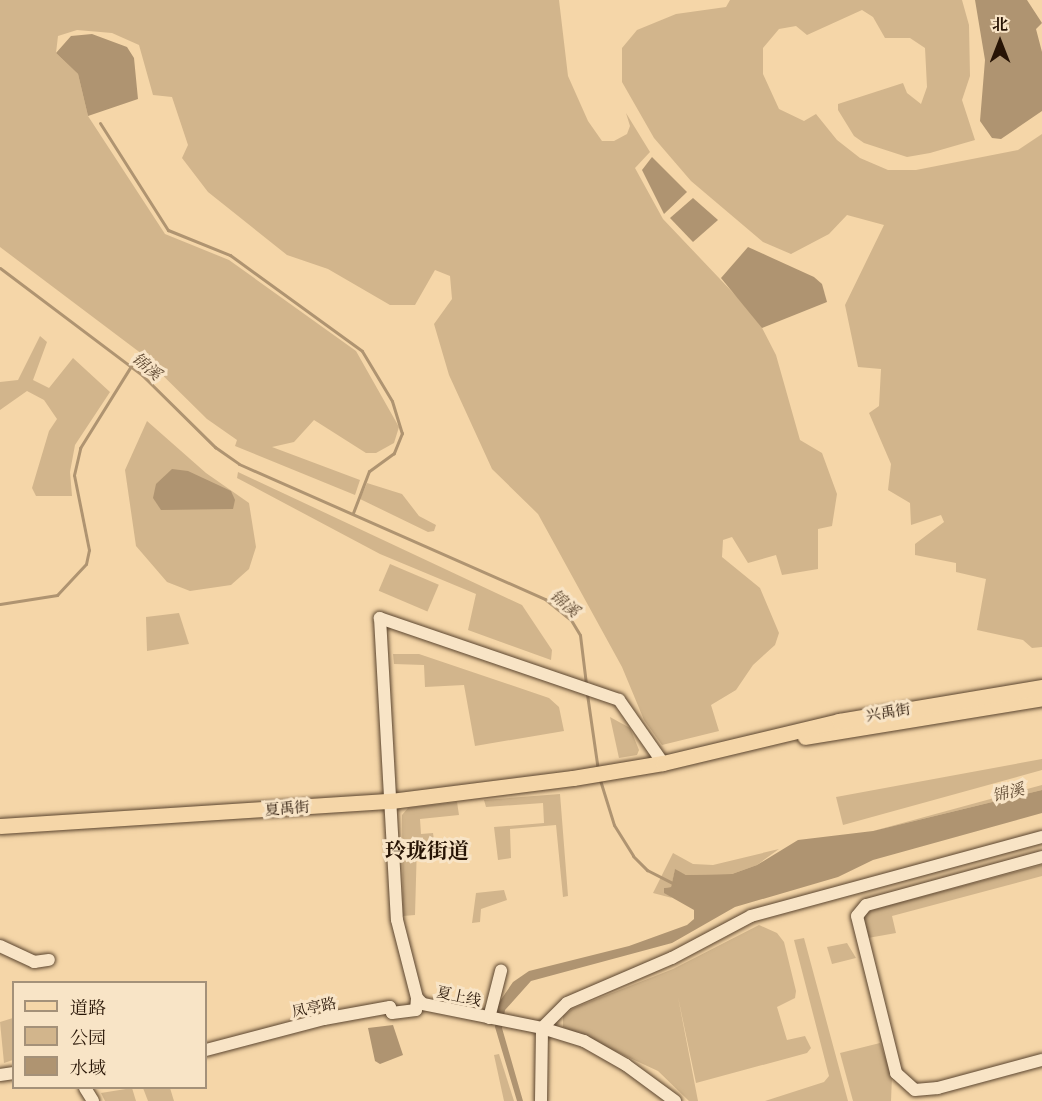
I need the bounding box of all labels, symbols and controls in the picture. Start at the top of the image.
north arrow [970,12,1030,72]
text: 北 [992,14,1008,34]
water label: 锦溪 [129,348,165,384]
water label: 锦溪 [547,585,583,621]
street label: 兴禹街 [864,700,912,724]
water label: 锦溪 [990,779,1026,805]
street label: 夏禹街 [264,797,310,819]
district label: 玲珑街道 [385,838,469,864]
legend [12,981,207,1089]
street label: 夏上线 [435,983,483,1009]
street label: 凤亭路 [290,994,338,1020]
text: 道路 [70,997,106,1019]
text: 公园 [70,1027,106,1049]
text: 水域 [70,1057,106,1079]

